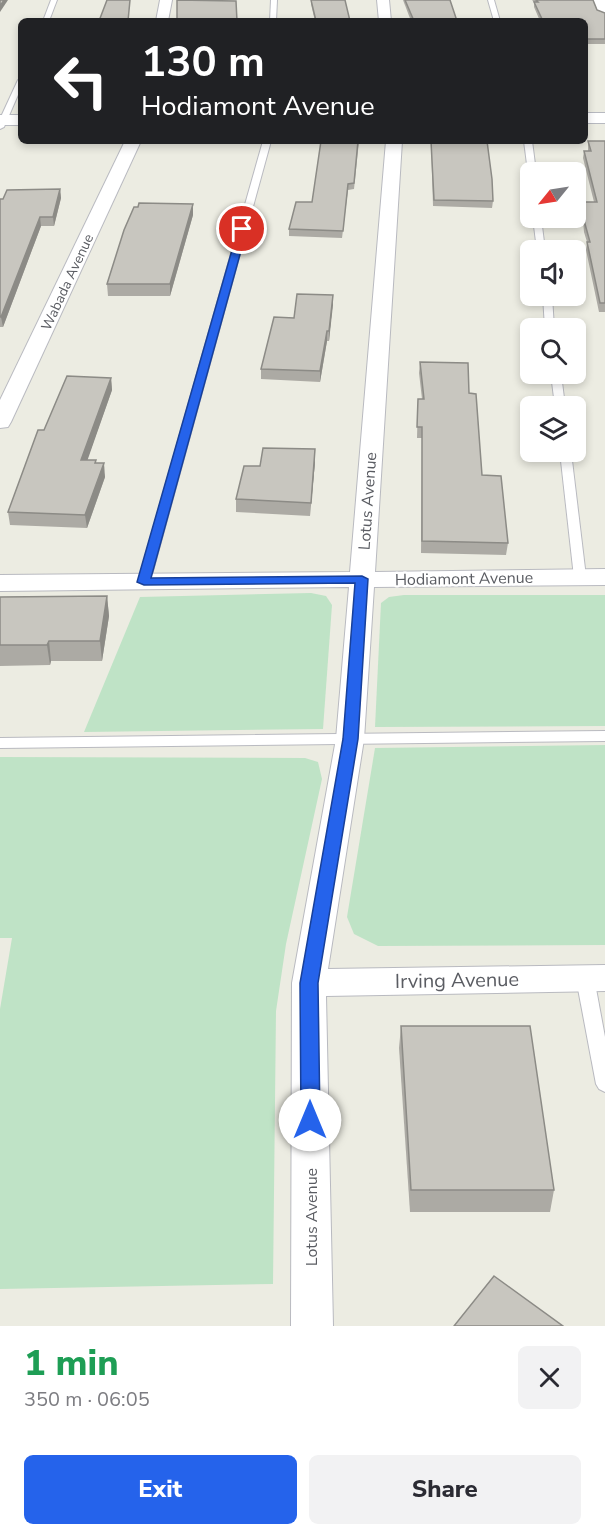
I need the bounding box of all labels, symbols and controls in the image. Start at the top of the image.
text: 130 m [141,34,265,91]
icon: left [42,42,120,120]
text: Hodiamont Avenue [141,88,375,125]
north arrow [520,162,586,228]
map controls [520,162,586,462]
pin [216,203,267,254]
icon: arrive [225,212,258,245]
street label: Wabada Avenue [37,231,98,334]
button: sound [520,240,586,306]
button: search [520,318,586,384]
button: layers [520,396,586,462]
street label: Lotus Avenue [354,451,382,551]
street label: Hodiamont Avenue [395,567,533,591]
street label: Irving Avenue [395,966,519,995]
position arrow [278,1088,342,1152]
street label: Lotus Avenue [301,1168,323,1266]
text: 1 min [24,1339,119,1388]
button: close [518,1346,581,1409]
text: 350 m · 06:05 [24,1386,150,1413]
button: Exit [24,1455,297,1524]
button: Share [309,1455,581,1524]

